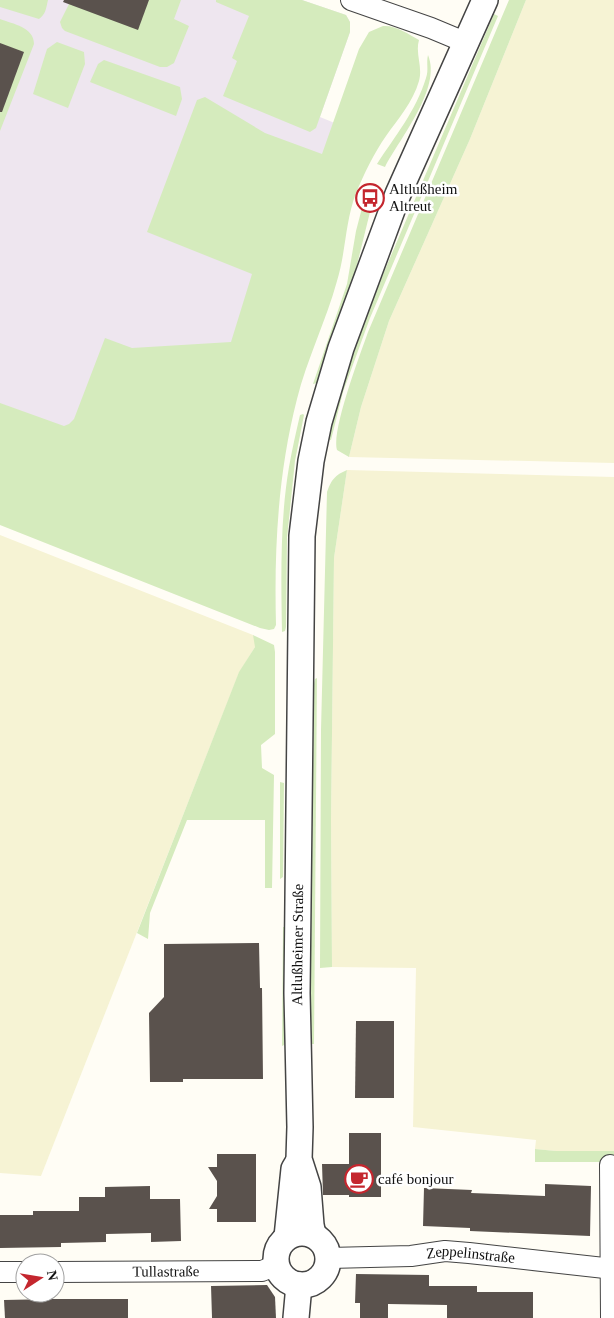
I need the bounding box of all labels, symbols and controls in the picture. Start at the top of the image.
place label: Altlußheim Altreut [389,181,458,214]
bus stop icon: Altlußheim Altreut [355,183,385,213]
street label: Altlußheimer Straße [289,883,306,1006]
cafe icon: café bonjour [344,1164,374,1194]
place label: café bonjour [378,1171,453,1187]
street label: Zeppelinstraße [425,1243,516,1266]
north arrow [15,1253,65,1303]
street label: Tullastraße [132,1263,200,1280]
text: N [44,1269,61,1282]

